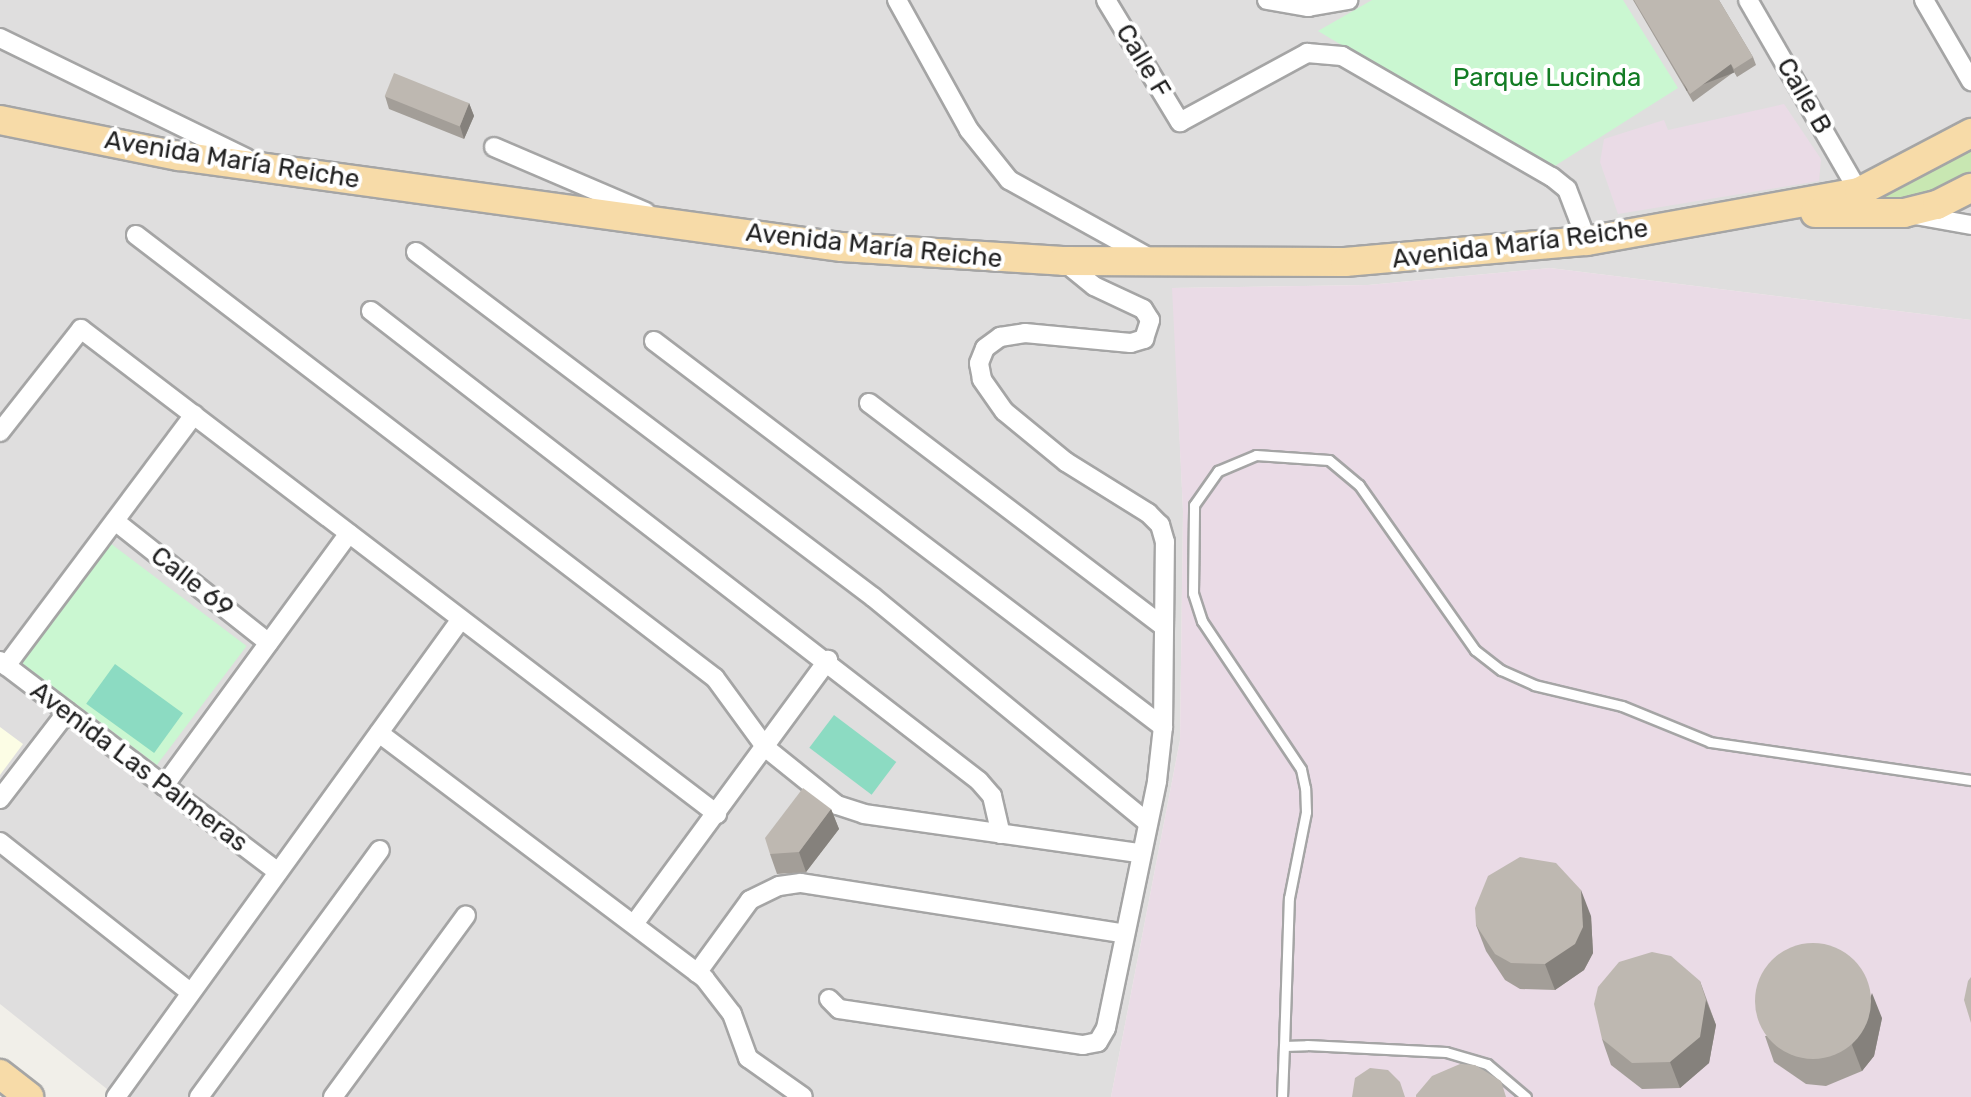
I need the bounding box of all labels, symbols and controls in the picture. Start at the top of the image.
street label: Calle F [1109,18,1177,104]
street label: Calle B [1770,52,1838,140]
park label: Parque Lucinda [1453,62,1641,94]
street label: Avenida María Reiche [102,124,362,196]
street label: Avenida María Reiche [1390,213,1650,275]
street label: Avenida María Reiche [744,217,1004,275]
street label: Calle 69 [144,540,240,624]
street label: Avenida Las Palmeras [24,675,254,859]

